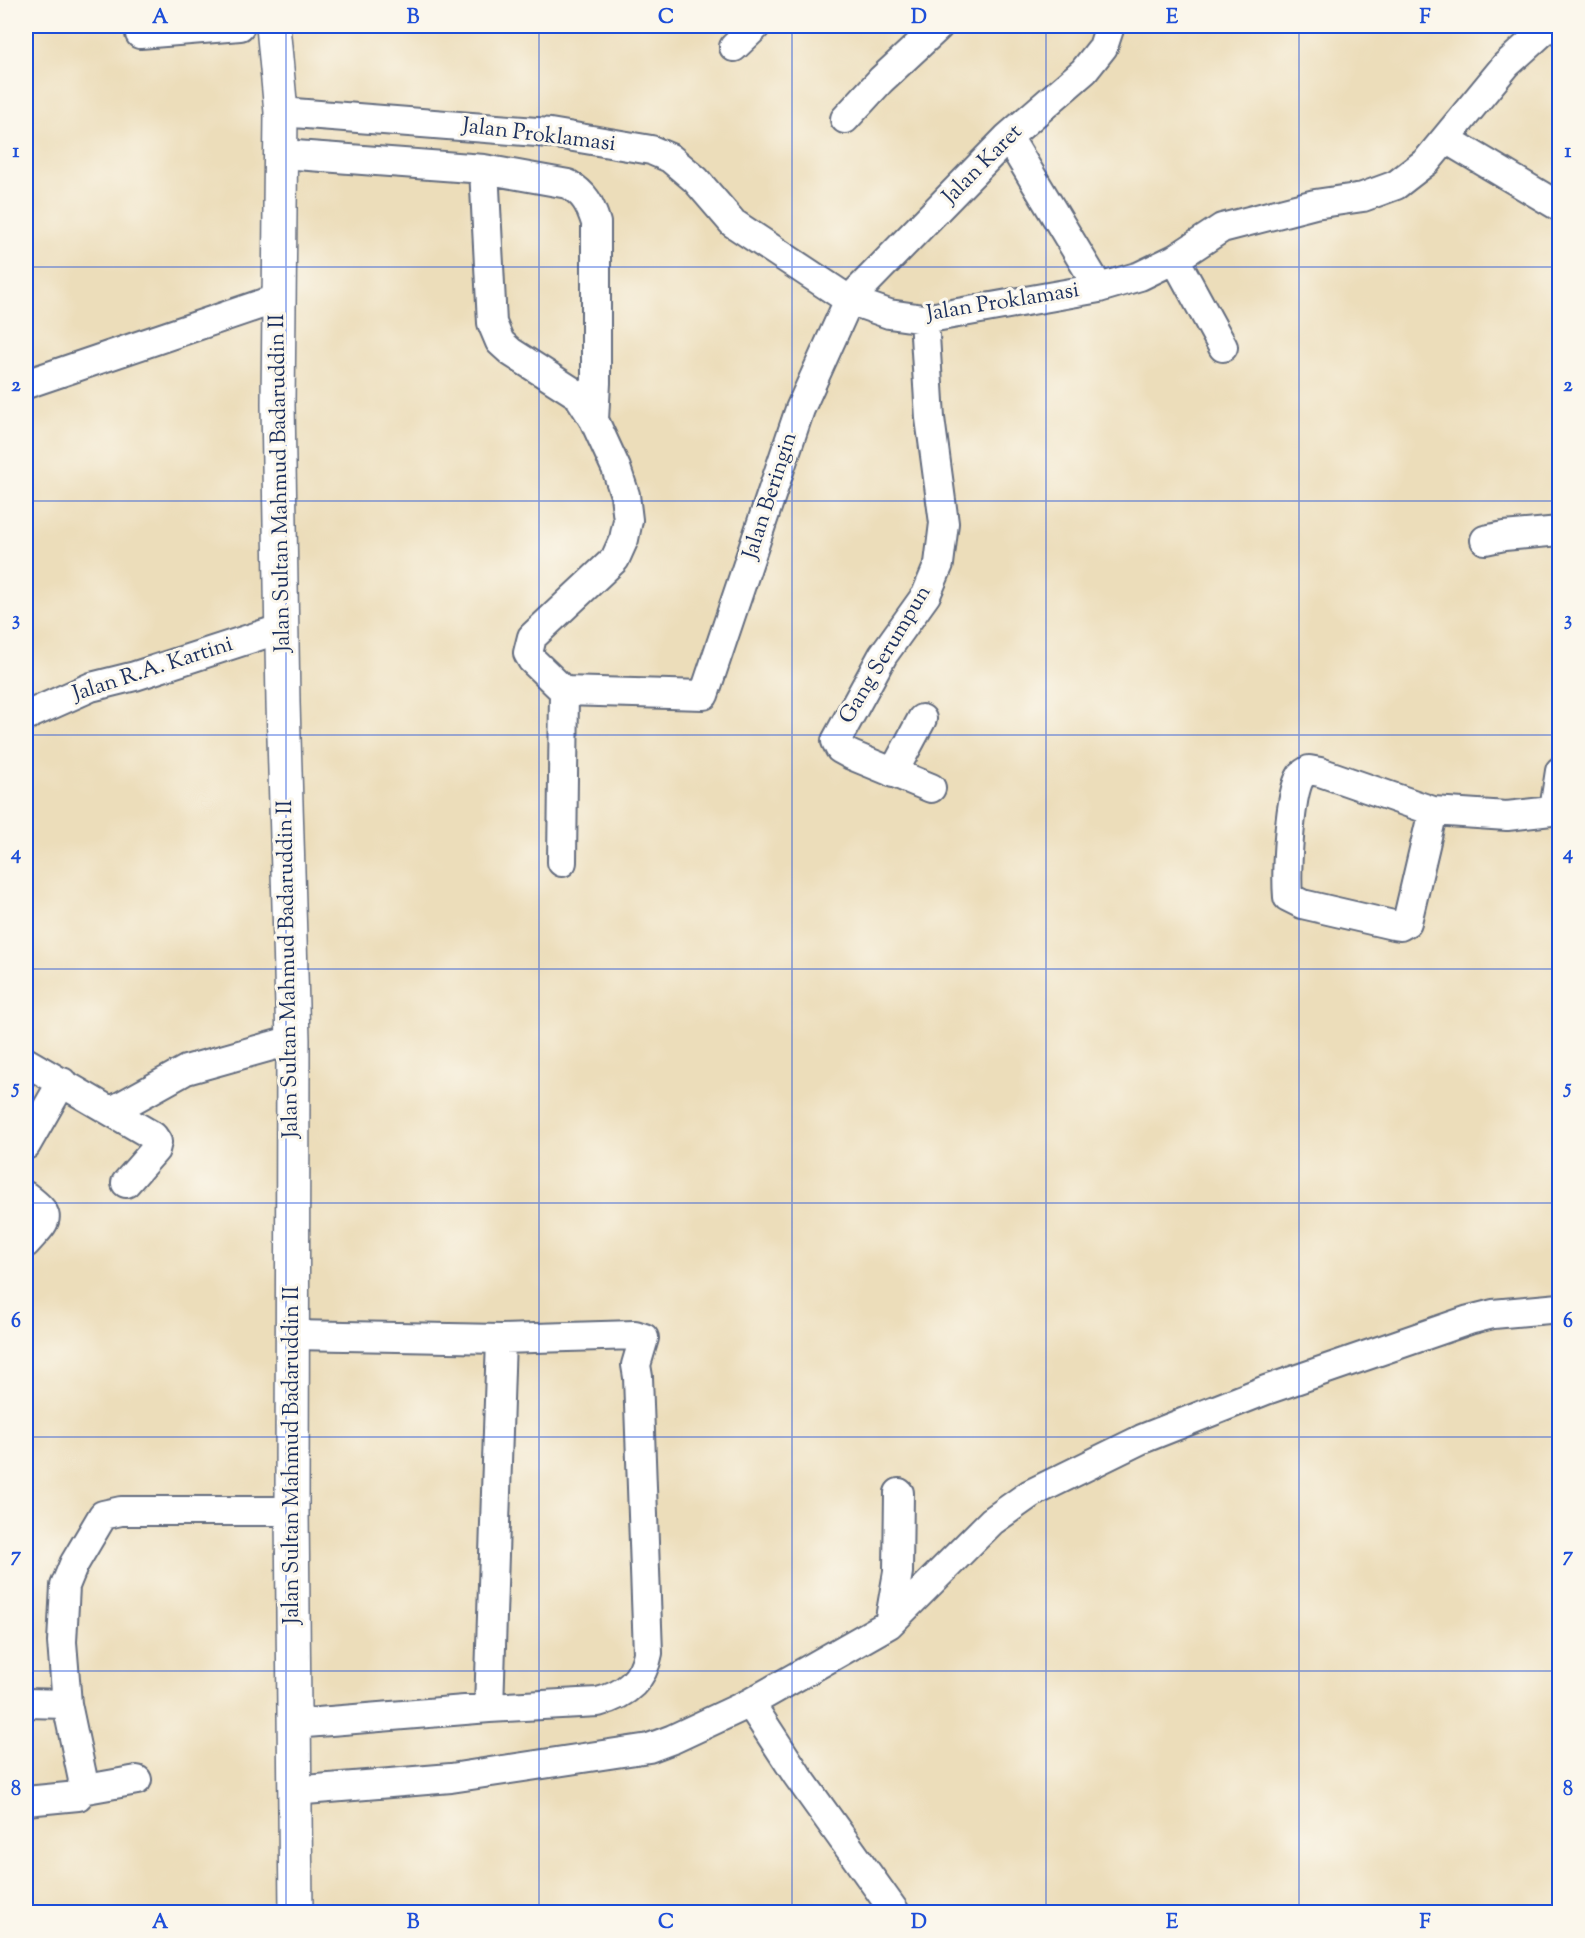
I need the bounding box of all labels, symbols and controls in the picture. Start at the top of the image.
text: A [152,4,169,33]
text: B [407,4,420,33]
text: C [658,4,674,33]
text: D [911,4,927,33]
text: E [1166,4,1179,33]
text: F [1419,4,1431,33]
street label: Jalan Proklamasi [459,111,618,161]
street label: Jalan Karet [935,117,1031,213]
text: 1 [13,138,20,167]
text: 1 [1565,138,1572,167]
street label: Jalan Proklamasi [923,275,1082,331]
street label: Jalan Sultan Mahmud Badaruddin II [262,314,300,653]
text: 2 [11,372,21,401]
text: 2 [1563,372,1573,401]
street label: Jalan Beringin [735,428,807,565]
street label: Gang Serumpun [832,580,940,730]
text: 3 [12,606,20,635]
text: 3 [1564,606,1572,635]
street label: Jalan R.A. Kartini [68,629,237,711]
street label: Jalan Sultan Mahmud Badaruddin II [270,800,308,1139]
text: 4 [10,840,21,869]
text: 4 [1562,840,1573,869]
text: 5 [11,1074,20,1103]
text: 5 [1563,1074,1572,1103]
street label: Jalan Sultan Mahmud Badaruddin II [277,1286,309,1625]
text: 6 [11,1308,21,1337]
text: 6 [1563,1308,1573,1337]
text: 7 [11,1542,22,1571]
text: 7 [1563,1542,1574,1571]
text: 8 [11,1776,21,1805]
text: 8 [1563,1776,1573,1805]
text: A [152,1909,169,1938]
text: B [407,1909,420,1938]
text: C [658,1909,674,1938]
text: D [911,1909,927,1938]
text: E [1166,1909,1179,1938]
text: F [1419,1909,1431,1938]

